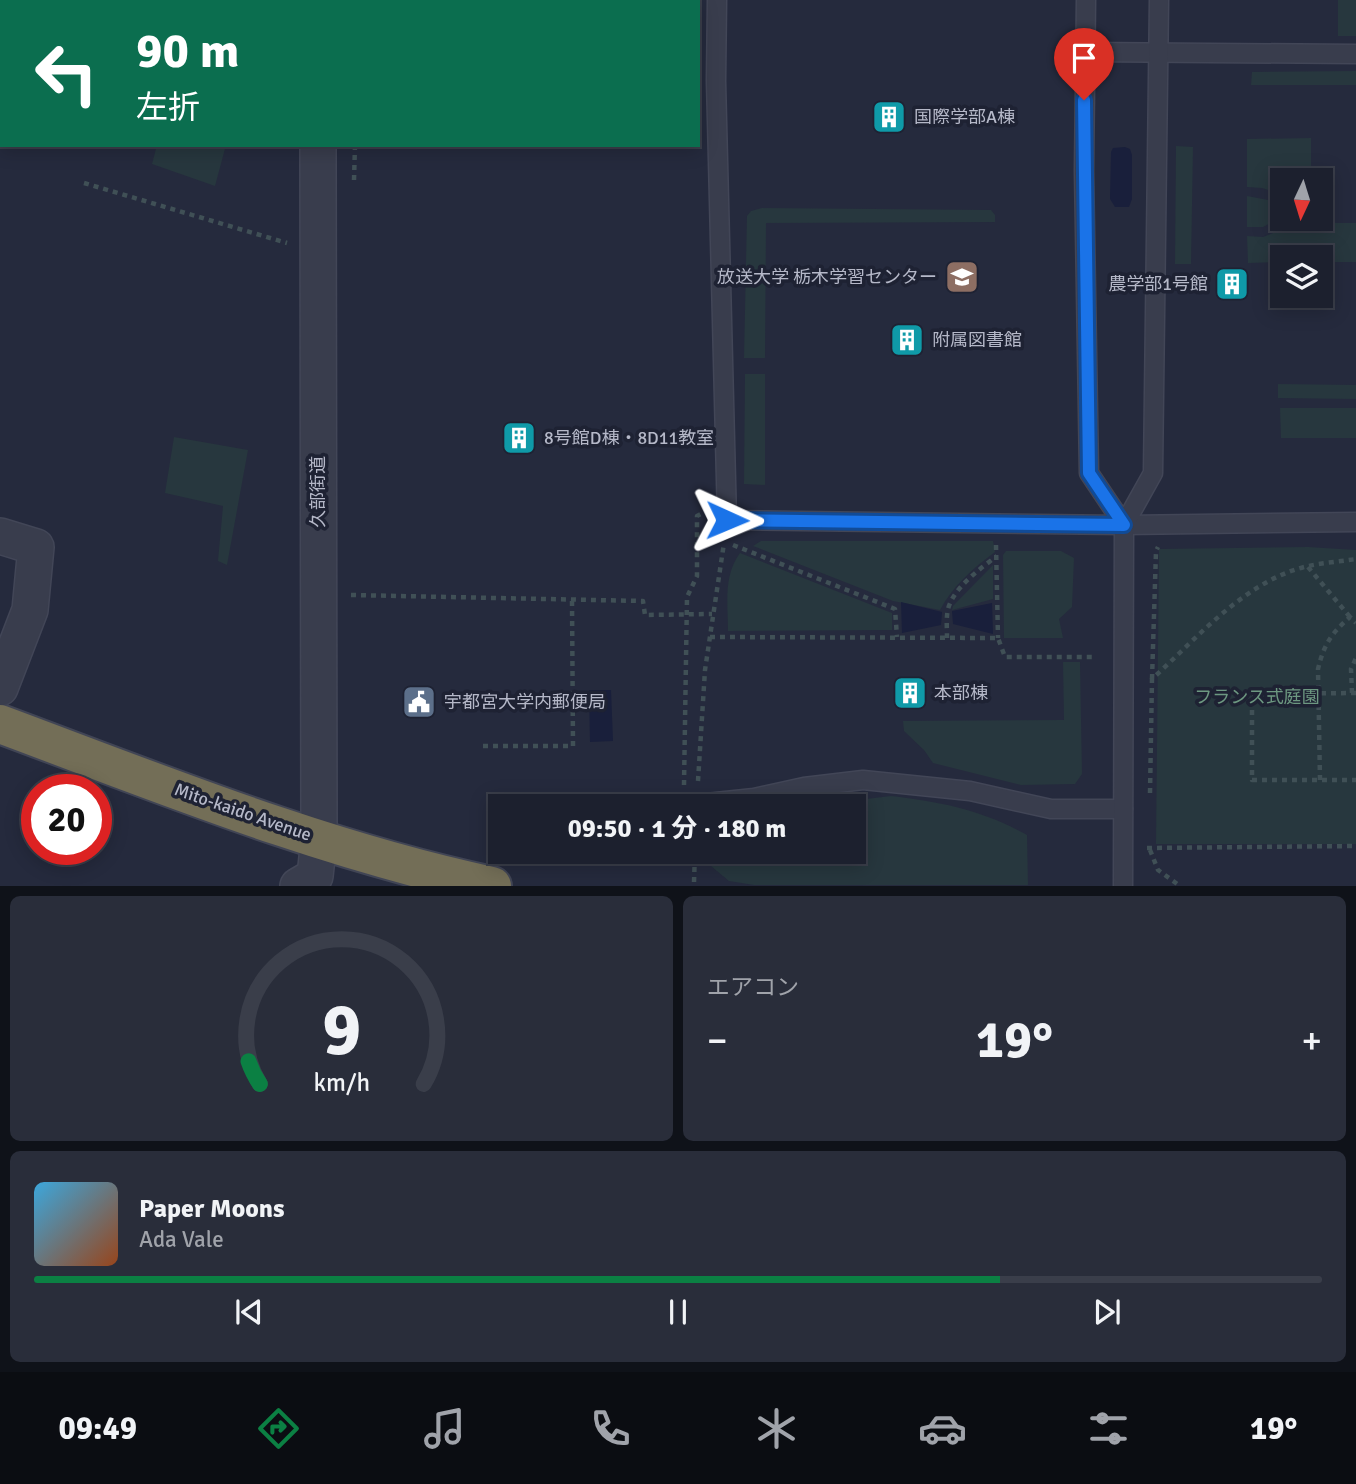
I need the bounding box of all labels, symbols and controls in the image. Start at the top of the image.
text: 90 m [136,21,239,81]
icon: left [21,28,112,119]
pin [1054,28,1114,100]
icon: arrive [1065,39,1103,77]
text: 左折 [136,88,200,127]
building icon: 国際学部A棟 [870,98,908,136]
place label: 国際学部A棟 [914,106,1015,128]
north arrow [1270,168,1334,231]
map controls [1270,168,1333,308]
button: layers [1270,245,1333,308]
school or university icon: 放送大学 栃木学習センター [943,258,981,296]
building icon: 農学部1号館 [1213,265,1251,303]
place label: 放送大学 栃木学習センター [717,266,937,288]
place label: 農学部1号館 [1108,273,1208,295]
building icon: 附属図書館 [888,321,926,359]
place label: 附属図書館 [932,329,1022,351]
building icon: 8号館D棟・8D11教室 [500,419,538,457]
place label: 8号館D棟・8D11教室 [544,427,714,449]
street label: 久部街道 [307,456,329,528]
position arrow [690,483,764,557]
building icon: 本部棟 [891,674,929,712]
place label: 本部棟 [934,682,988,704]
public building icon: 宇都宮大学内郵便局 [400,683,438,721]
park label: フランス式庭園 [1194,686,1320,708]
place label: 宇都宮大学内郵便局 [444,691,606,713]
speed limit sign: 20 [21,774,112,865]
street label: Mito-kaido Avenue [172,778,314,846]
text: 09:50 · 1 分 · 180 m [568,813,786,845]
text: エアコン [707,973,799,1002]
text: 9 [322,987,361,1076]
text: 19° [976,1008,1053,1072]
text: − [707,1017,728,1064]
text: + [1301,1017,1322,1064]
text: km/h [313,1067,370,1098]
text: Paper Moons [139,1193,285,1225]
text: Ada Vale [139,1225,224,1254]
icon: previous [230,1293,268,1331]
icon: pause [659,1293,697,1331]
icon: next [1088,1293,1126,1331]
icon: directions [254,1404,303,1453]
icon: music [420,1404,469,1453]
icon: phone [586,1404,635,1453]
icon: climate [752,1404,801,1453]
icon: car [918,1404,967,1453]
icon: filters [1084,1404,1133,1453]
text: 09:49 [59,1409,137,1448]
text: 19° [1250,1409,1297,1448]

